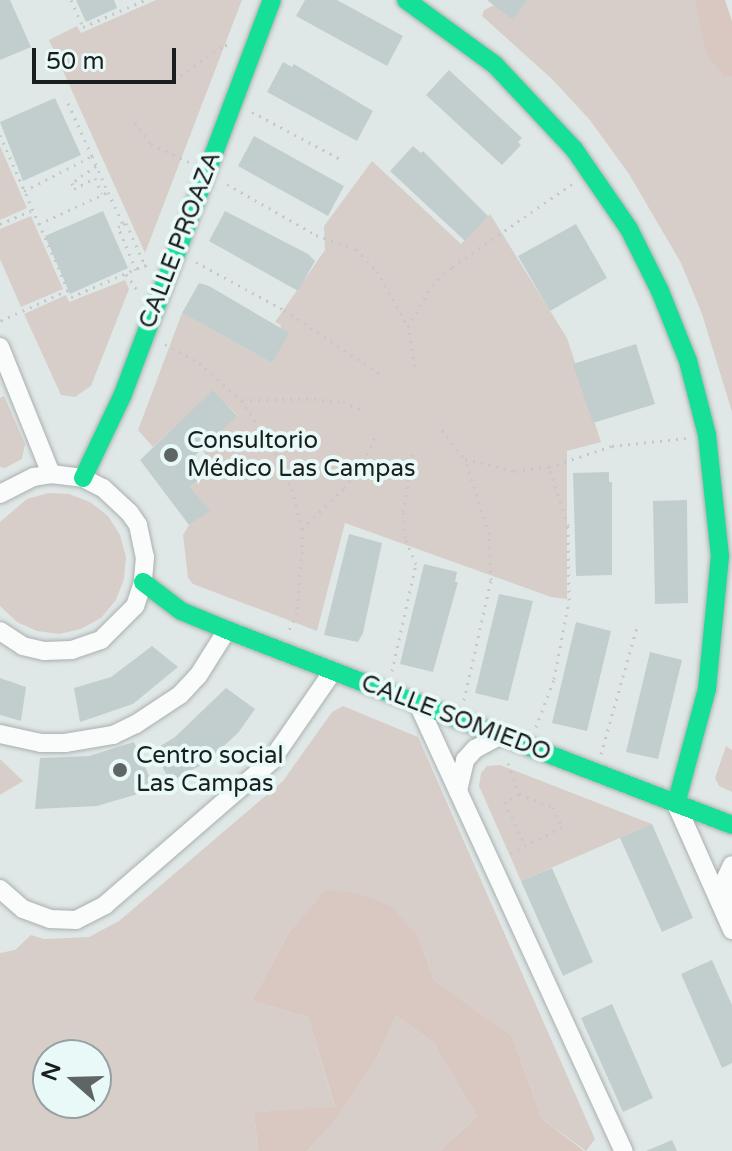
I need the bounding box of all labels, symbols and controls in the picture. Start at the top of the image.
scale bar [36,32,180,82]
text: 50 m [46,47,104,76]
street label: CALLE PROAZA [133,147,227,333]
place label: Consultorio Médico Las Campas [187,427,416,483]
marker: Consultorio Médico Las Campas [162,446,180,464]
street label: CALLE SOMIEDO [357,669,555,767]
place label: Centro social Las Campas [136,742,283,798]
marker: Centro social Las Campas [111,761,129,779]
north arrow [32,1039,112,1119]
text: N [36,1059,67,1084]

